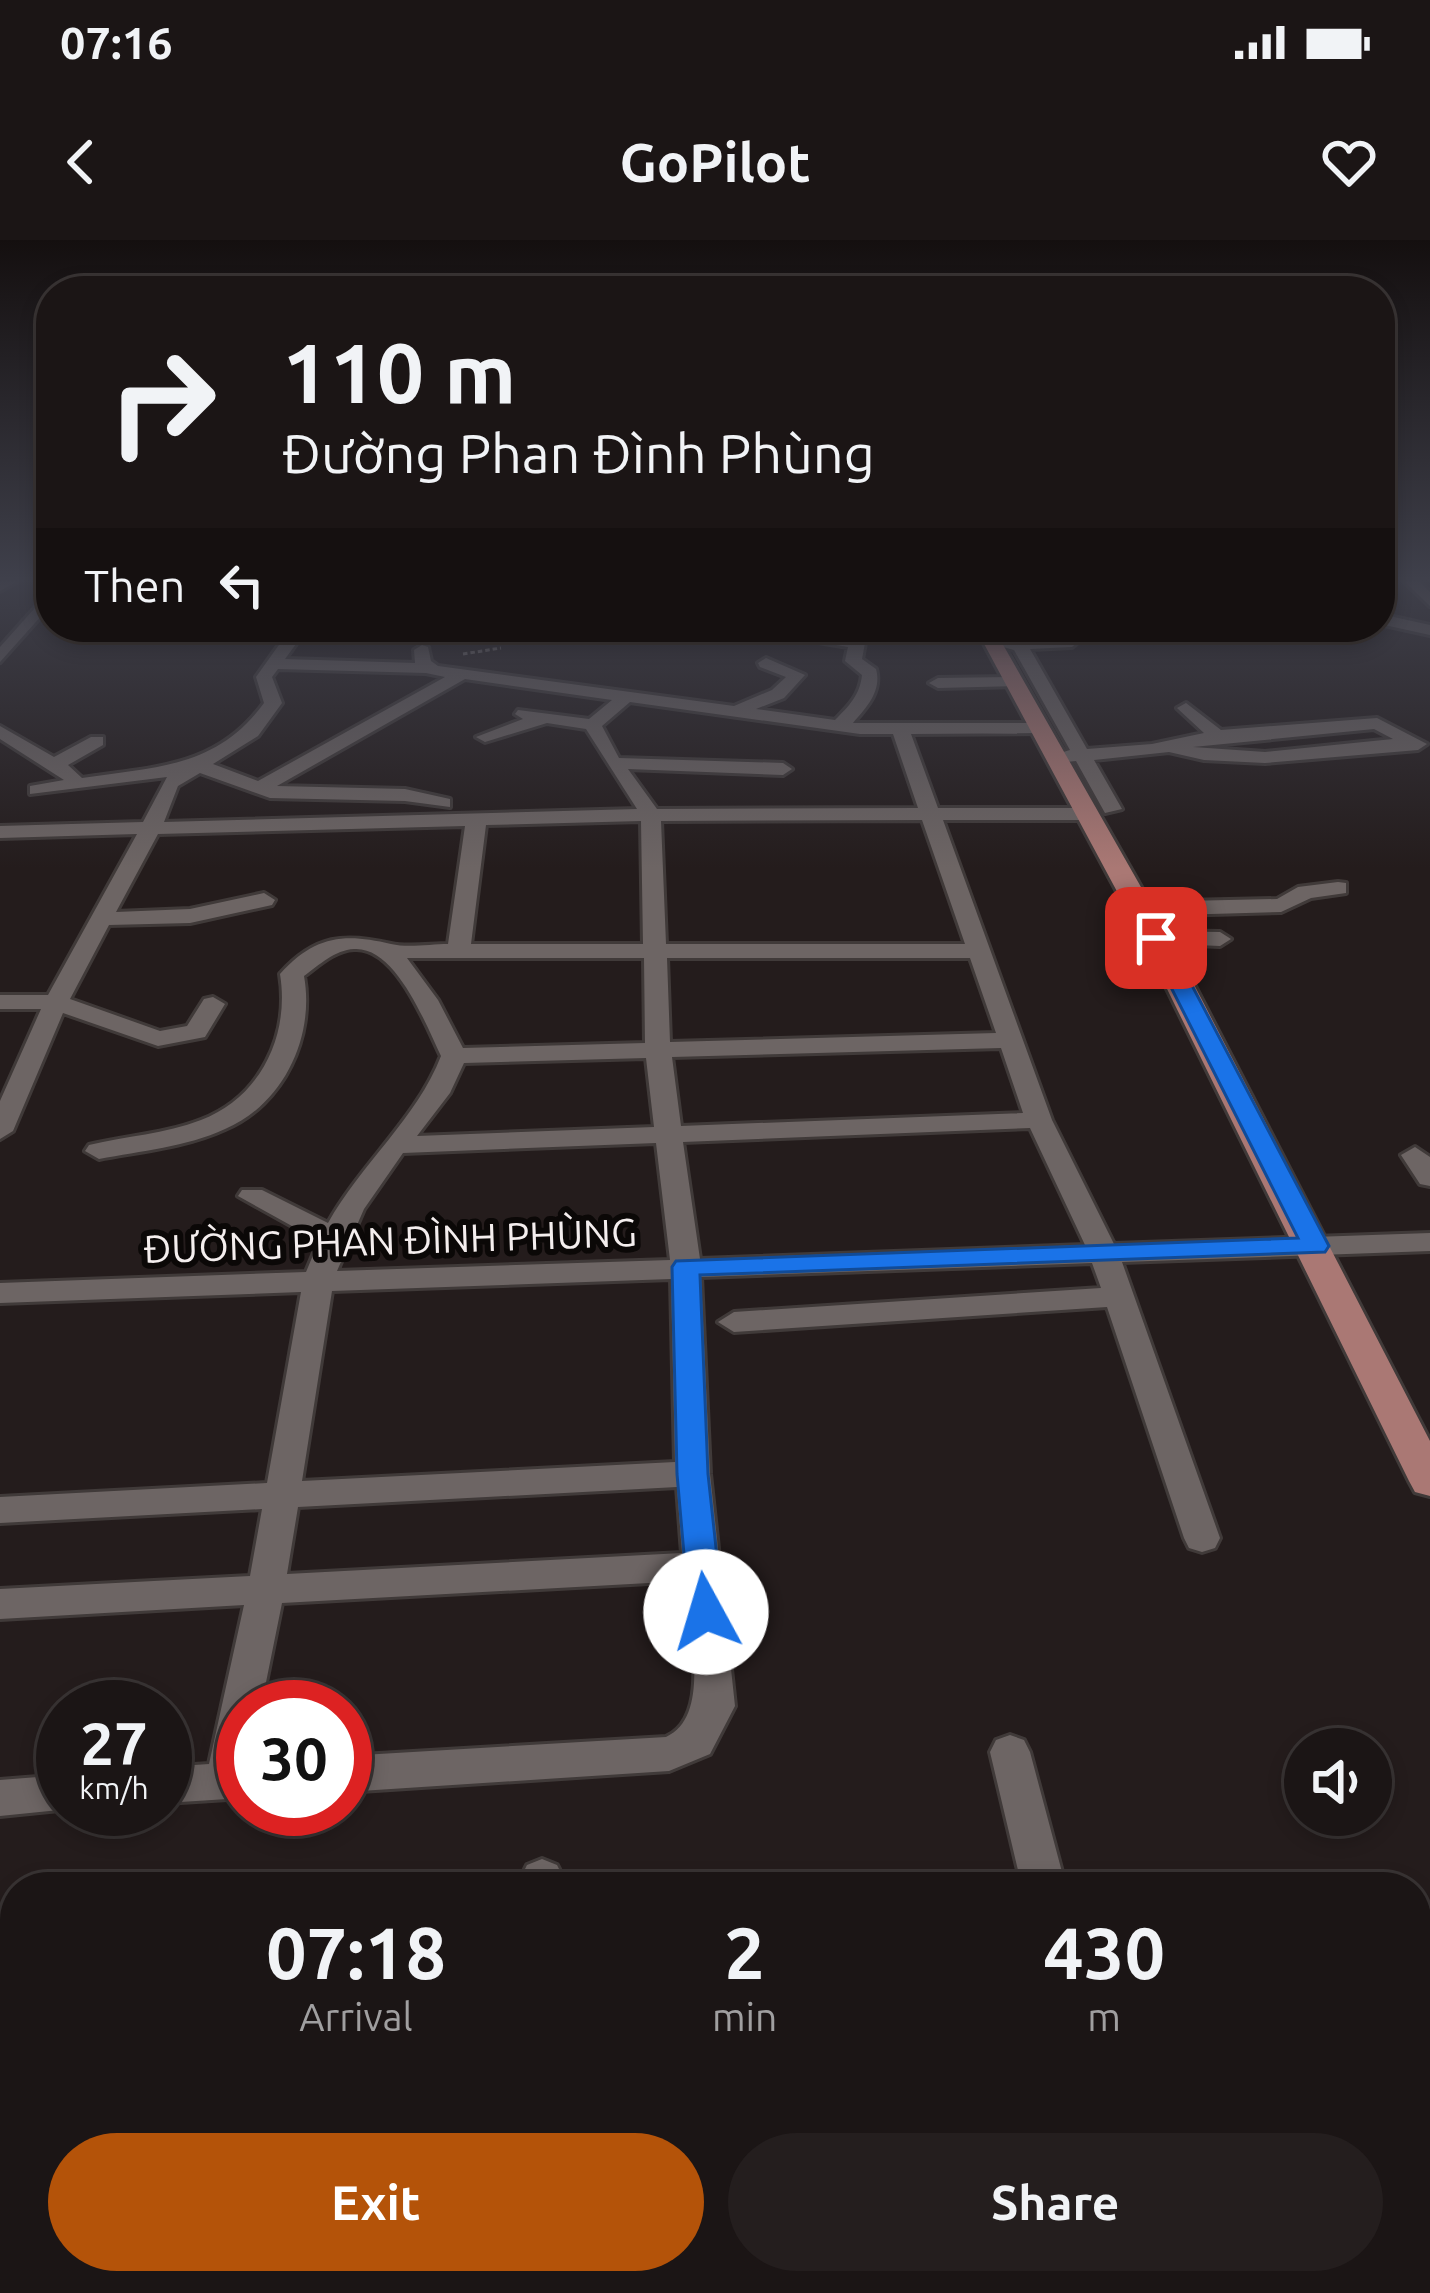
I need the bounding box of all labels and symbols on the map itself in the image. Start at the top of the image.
pin [1105,887,1207,989]
street label: ĐƯỜNG PHAN ĐÌNH PHÙNG [142,1208,637,1270]
position arrow [643,1549,769,1675]
speed limit sign: 30 [216,1680,372,1836]

